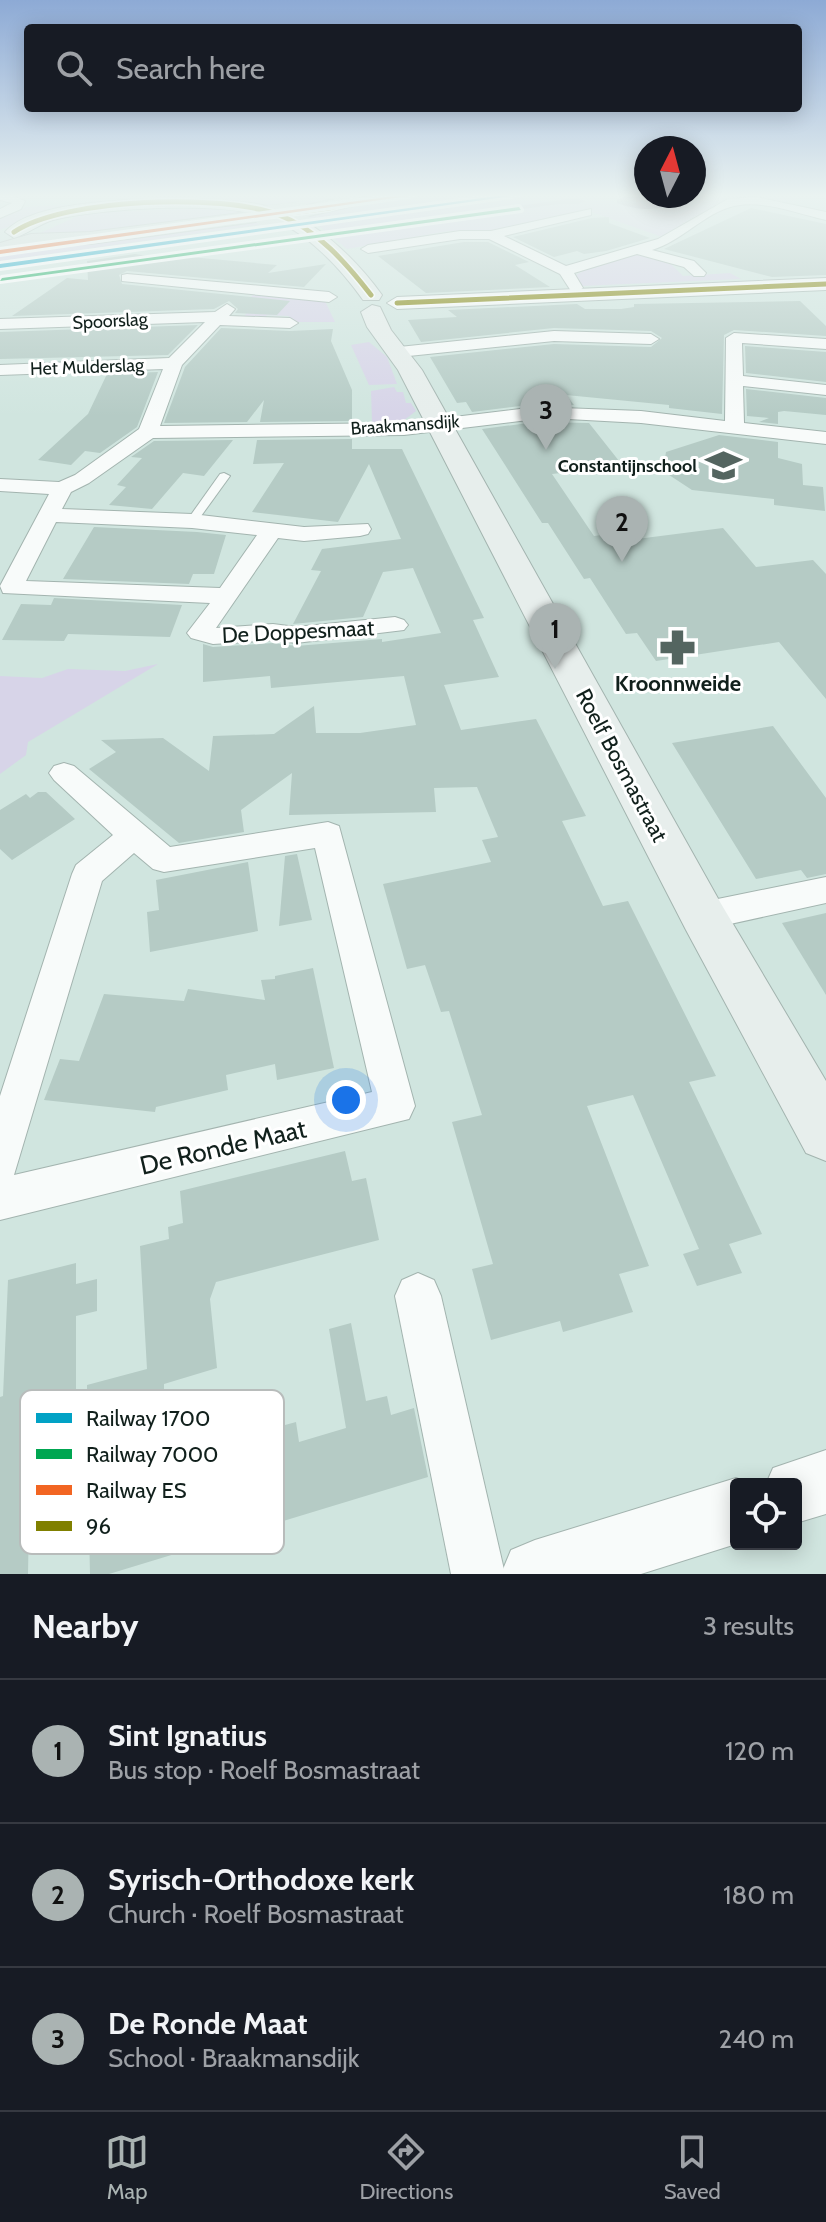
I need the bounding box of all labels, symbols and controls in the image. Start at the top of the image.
search box [24,24,802,112]
icon: search [52,46,96,90]
text: Search here [116,50,265,87]
north arrow [634,136,706,208]
street label: Spoorslag [72,308,149,334]
street label: Het Mulderslag [30,354,145,380]
pin: 3 [520,384,572,450]
street label: Braakmansdijk [350,410,461,440]
school or university icon: Constantijnschool [704,447,742,485]
place label: Constantijnschool [558,455,697,477]
pin: 2 [596,496,648,562]
pin: 1 [529,603,581,669]
street label: De Doppesmaat [221,614,375,649]
pharmacy icon: Kroonnweide [659,628,697,666]
place label: Kroonnweide [615,670,741,697]
street label: Roelf Bosmastraat [570,684,674,847]
your location [326,1080,366,1120]
street label: De Ronde Maat [137,1112,310,1182]
legend [20,1390,284,1554]
text: Railway 1700 [86,1405,210,1432]
text: Railway 7000 [86,1441,218,1468]
text: Railway ES [86,1477,187,1504]
map controls [730,1478,802,1550]
button: locate [730,1478,802,1550]
text: 96 [86,1513,111,1540]
text: Nearby [32,1605,139,1647]
text: 3 results [703,1610,794,1642]
text: Sint Ignatius [108,1717,267,1754]
text: 1 [53,1735,63,1767]
text: 120 m [725,1735,794,1767]
text: Bus stop · Roelf Bosmastraat [108,1754,420,1786]
text: Syrisch-Orthodoxe kerk [108,1861,414,1898]
text: 2 [51,1879,65,1911]
text: 180 m [723,1879,794,1911]
text: Church · Roelf Bosmastraat [108,1898,404,1930]
text: De Ronde Maat [108,2005,308,2042]
text: 3 [51,2023,65,2055]
text: 240 m [719,2023,794,2055]
text: School · Braakmansdijk [108,2042,359,2074]
tab: Map [105,2130,149,2205]
tab: Directions [359,2130,453,2205]
tab: Saved [664,2130,721,2205]

